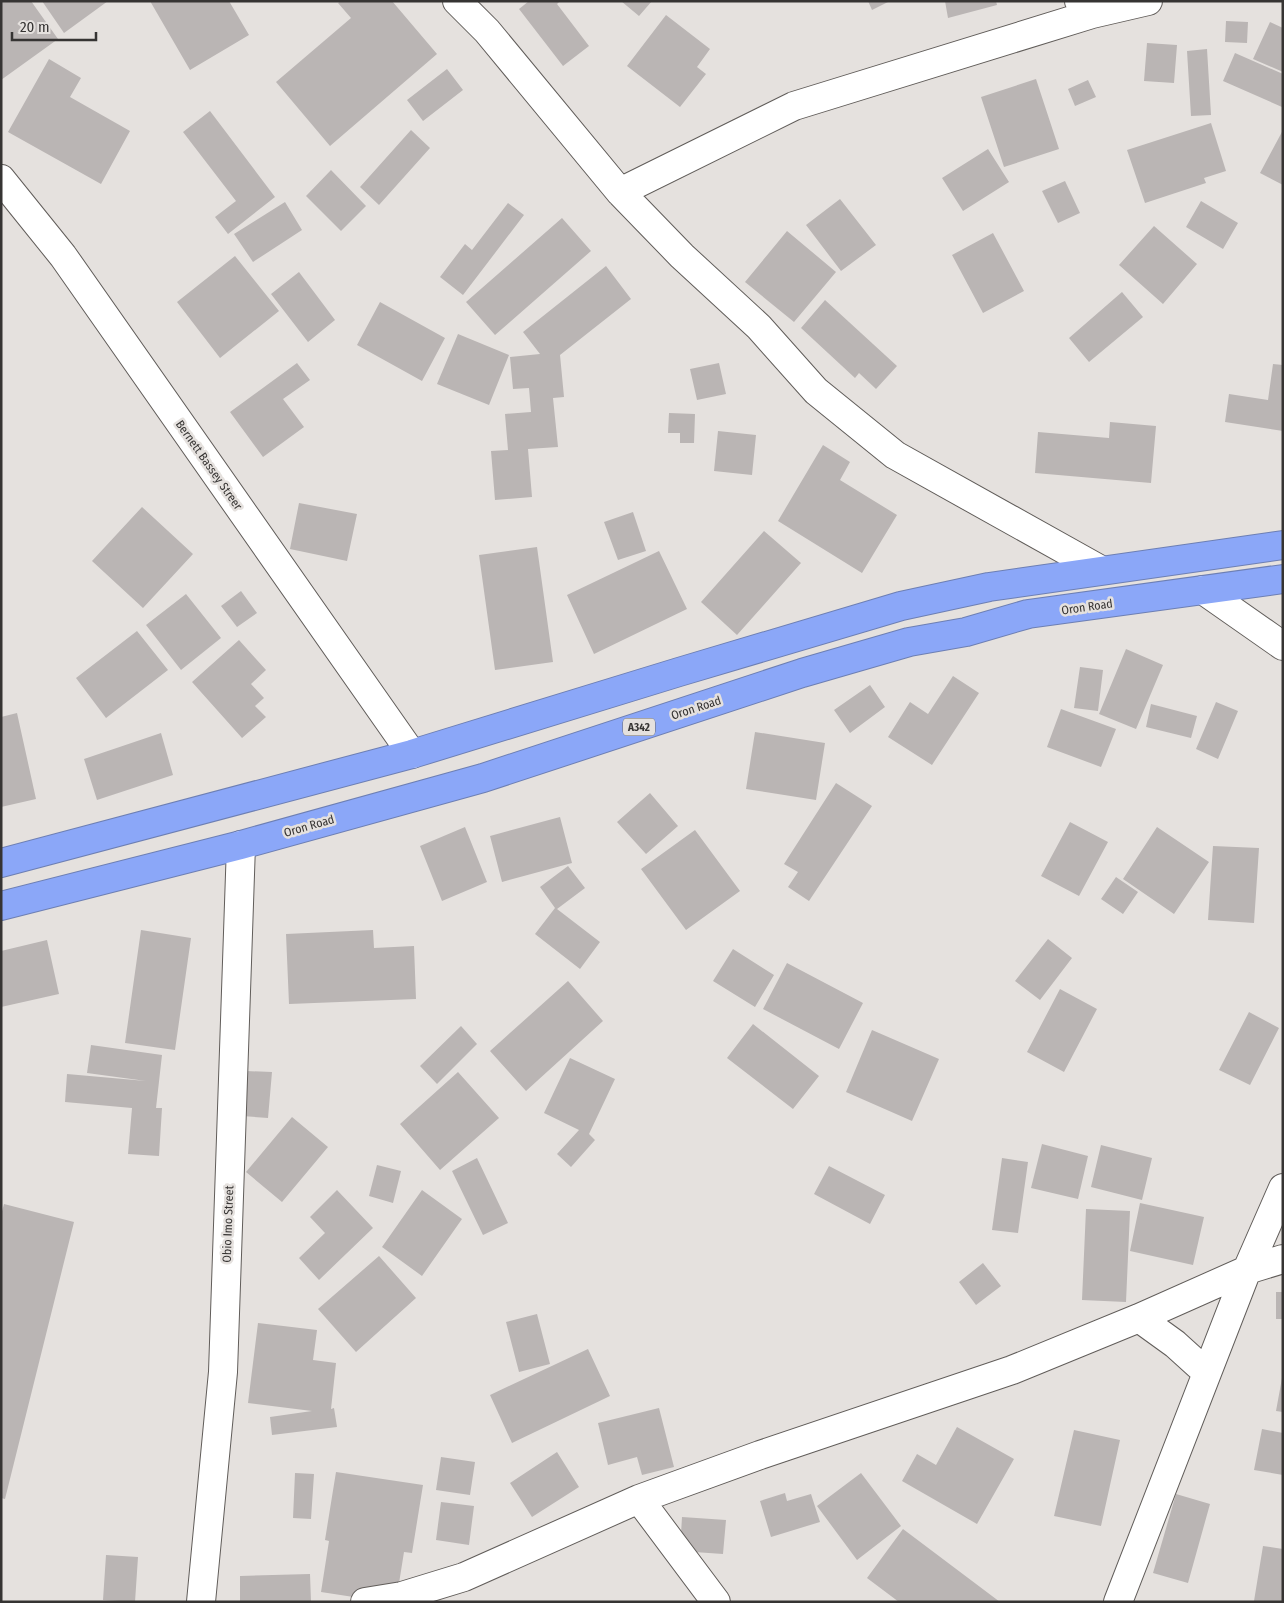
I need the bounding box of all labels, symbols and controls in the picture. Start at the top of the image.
scale bar [12,10,96,42]
text: 20 m [20,18,50,36]
street label: Bernett Bassey Streer [173,418,246,513]
street label: Oron Road [1060,596,1114,618]
street label: Oron Road [669,693,723,723]
road number: A342 [623,719,655,736]
street label: Oron Road [282,812,336,840]
street label: Obio Imo Street [220,1185,236,1263]

